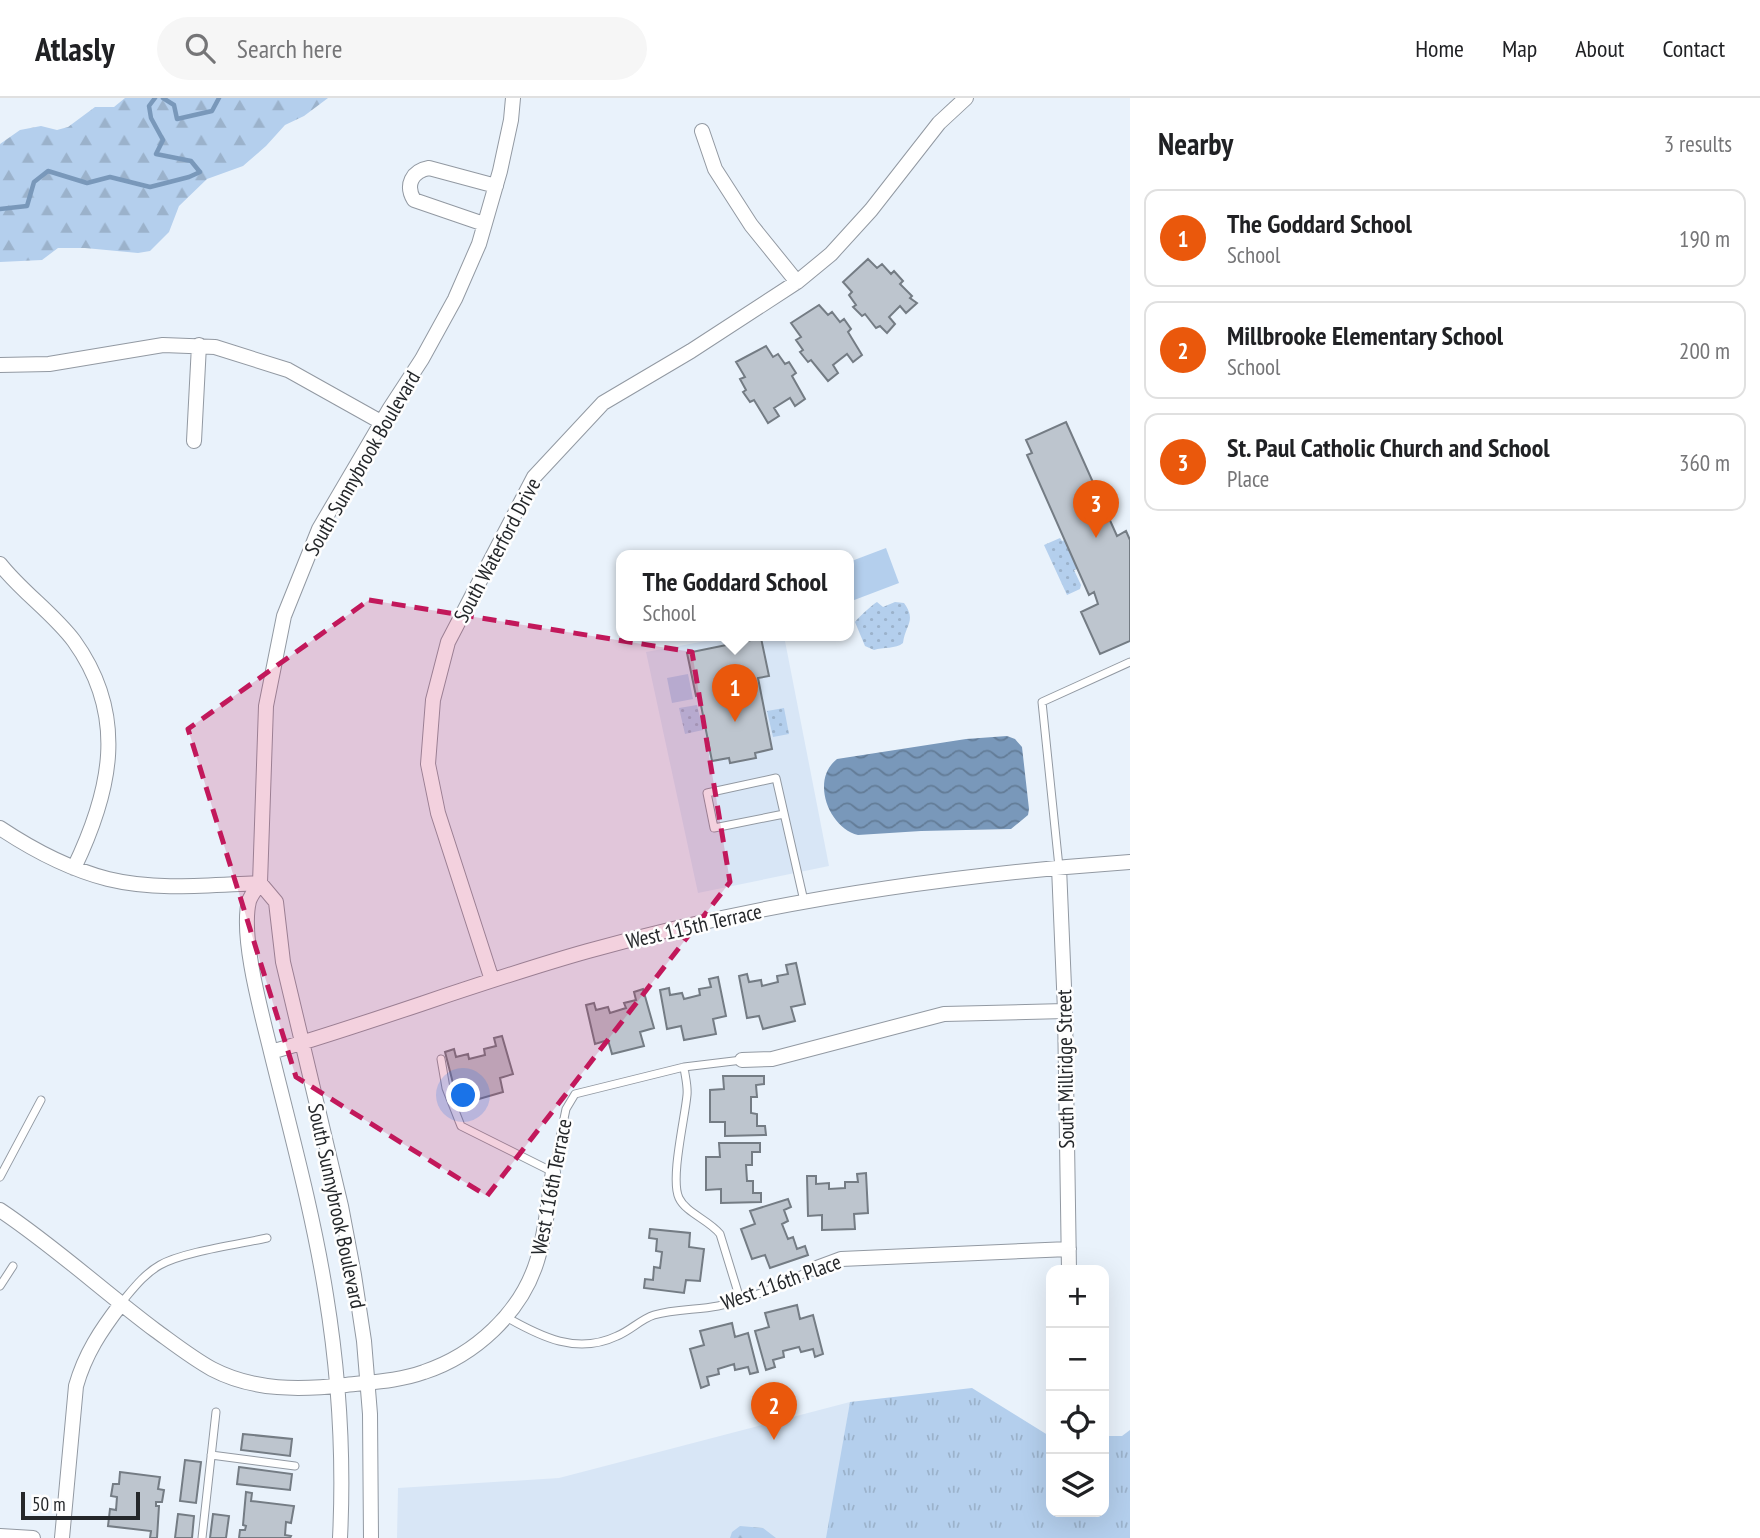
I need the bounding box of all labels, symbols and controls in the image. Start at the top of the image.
search box [157,17,647,80]
text: Atlasly [35,27,115,70]
icon: search [181,29,219,67]
text: Search here [237,32,342,65]
text: Home [1415,33,1464,64]
text: Map [1502,33,1537,64]
text: About [1575,33,1624,64]
text: Contact [1662,33,1725,64]
text: Nearby [1158,124,1233,163]
text: 3 results [1664,129,1732,158]
text: The Goddard School [1227,207,1412,240]
text: 1 [1178,224,1189,253]
text: 190 m [1679,224,1730,253]
text: School [1227,240,1280,269]
text: Millbrooke Elementary School [1227,319,1503,352]
text: 2 [1178,336,1189,365]
text: 200 m [1679,336,1730,365]
text: School [1227,352,1280,381]
street label: South Sunnybrook Boulevard [298,366,426,560]
text: St. Paul Catholic Church and School [1227,431,1550,464]
text: 3 [1178,448,1189,477]
text: 360 m [1679,448,1730,477]
text: Place [1227,464,1269,493]
street label: South Waterford Drive [448,473,546,627]
pin: 3 [1073,480,1119,538]
popup [616,550,854,641]
text: The Goddard School [643,565,827,598]
text: School [643,598,696,627]
pin: 1 [712,664,758,722]
street label: West 115th Terrace [624,897,764,955]
street label: South Millridge Street [1050,989,1080,1149]
your location [446,1078,480,1112]
street label: South Sunnybrook Boulevard [302,1101,372,1311]
street label: West 116th Terrace [525,1117,577,1257]
street label: West 116th Place [717,1248,845,1316]
map controls [1046,1265,1109,1517]
button: + [1046,1265,1109,1328]
button: − [1046,1328,1109,1391]
pin: 2 [751,1382,797,1440]
button: locate [1046,1391,1109,1454]
button: layers [1046,1454,1109,1517]
scale bar [21,1489,140,1521]
text: 50 m [32,1492,66,1516]

